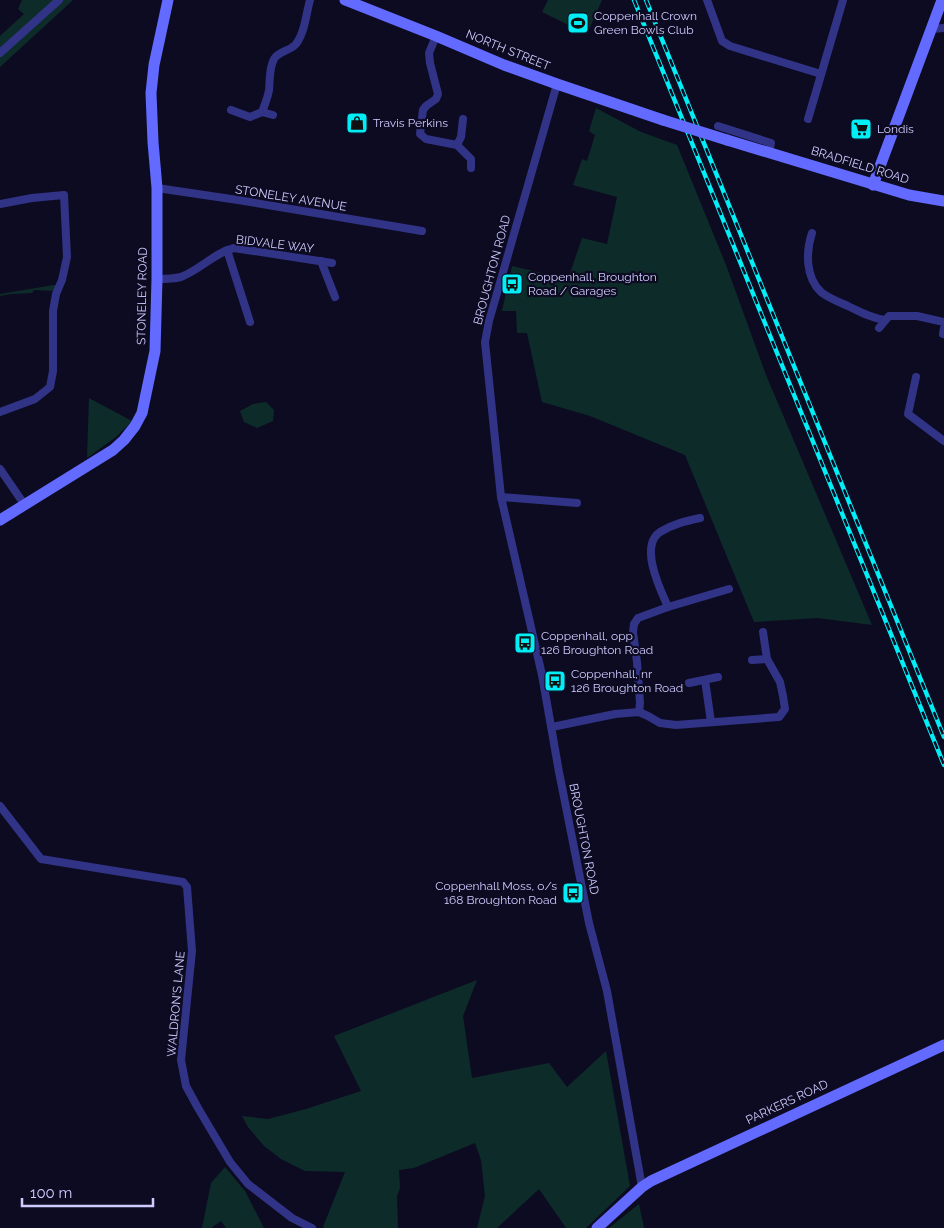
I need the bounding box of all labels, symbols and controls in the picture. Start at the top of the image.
place label: Coppenhall Crown Green Bowls Club [594,9,697,37]
sports icon: Coppenhall Crown Green Bowls Club [566,11,590,35]
street label: NORTH STREET [464,27,553,74]
shop icon: Travis Perkins [345,111,369,135]
place label: Travis Perkins [373,116,448,130]
supermarket icon: Londis [849,117,873,141]
place label: Londis [877,122,914,136]
street label: BRADFIELD ROAD [809,143,911,187]
street label: STONELEY AVENUE [234,182,348,214]
street label: BROUGHTON ROAD [471,213,513,326]
street label: BIDVALE WAY [235,232,315,256]
street label: STONELEY ROAD [134,247,150,345]
place label: Coppenhall, Broughton Road / Garages [528,270,657,298]
bus stop icon: Coppenhall, Broughton Road / Garages [500,272,524,296]
place label: Coppenhall, opp 126 Broughton Road [541,629,653,657]
bus stop icon: Coppenhall, opp 126 Broughton Road [513,631,537,655]
place label: Coppenhall, nr 126 Broughton Road [571,667,683,695]
bus stop icon: Coppenhall, nr 126 Broughton Road [543,669,567,693]
street label: BROUGHTON ROAD [566,782,602,896]
place label: Coppenhall Moss, o/s 168 Broughton Road [435,879,557,907]
bus stop icon: Coppenhall Moss, o/s 168 Broughton Road [561,881,585,905]
street label: WALDRON'S LANE [164,951,188,1057]
street label: PARKERS ROAD [744,1077,831,1127]
scale bar [22,1176,154,1208]
text: 100 m [30,1184,72,1202]

